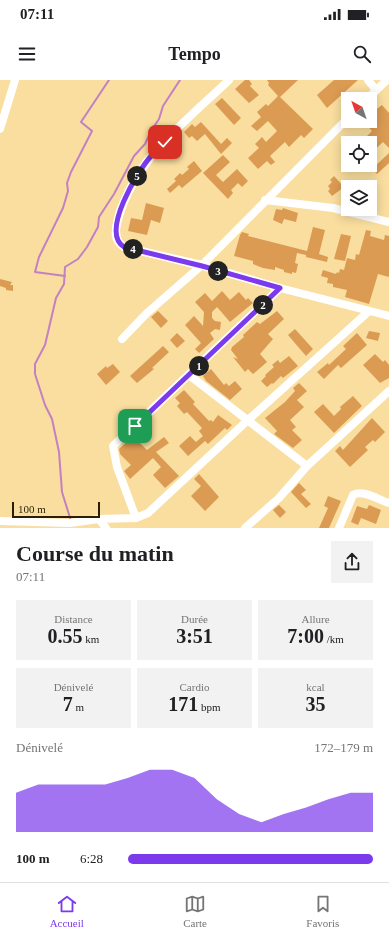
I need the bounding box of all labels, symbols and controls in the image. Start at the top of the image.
text: 07:11 [20,6,54,22]
icon: menu [16,43,38,65]
icon: search [351,43,373,65]
text: Tempo [168,44,221,64]
north arrow [341,92,377,128]
map controls [341,92,377,216]
pin [148,125,182,159]
icon: check [154,131,176,153]
button: locate [341,136,377,172]
pin: 5 [127,166,147,186]
text: 5 [134,170,140,182]
button: layers [341,180,377,216]
pin: 4 [123,239,143,259]
text: 4 [130,243,136,255]
pin: 3 [208,261,228,281]
text: 3 [215,265,221,277]
pin: 2 [253,295,273,315]
text: 2 [260,299,266,311]
pin: 1 [189,356,209,376]
text: 1 [196,360,202,372]
pin [118,409,152,443]
icon: arrive [124,415,146,437]
scale bar [12,500,100,519]
text: 100 m [18,503,46,515]
text: Course du matin [16,541,174,566]
button: share [331,541,373,583]
text: 07:11 [16,569,45,584]
text: Distance [54,613,93,625]
text: Durée [181,613,208,625]
text: Allure [301,613,330,625]
text: 0.55 [48,625,83,647]
text: 3:51 [176,625,213,647]
text: 7:00 [287,625,324,647]
text: km [83,633,99,645]
text: /km [324,633,344,645]
text: Dénivelé [54,681,93,693]
text: Cardio [180,681,209,693]
text: kcal [306,681,325,693]
text: 7 [63,693,73,715]
text: 171 [168,693,198,715]
text: 35 [306,693,326,715]
text: m [73,701,84,713]
text: bpm [198,701,221,713]
text: Dénivelé [16,740,63,755]
text: 172–179 m [314,740,373,755]
text: 100 m [16,851,50,866]
text: 6:28 [80,851,103,866]
tab: Accueil [50,893,84,929]
tab: Carte [183,893,207,929]
tab: Favoris [306,893,339,929]

